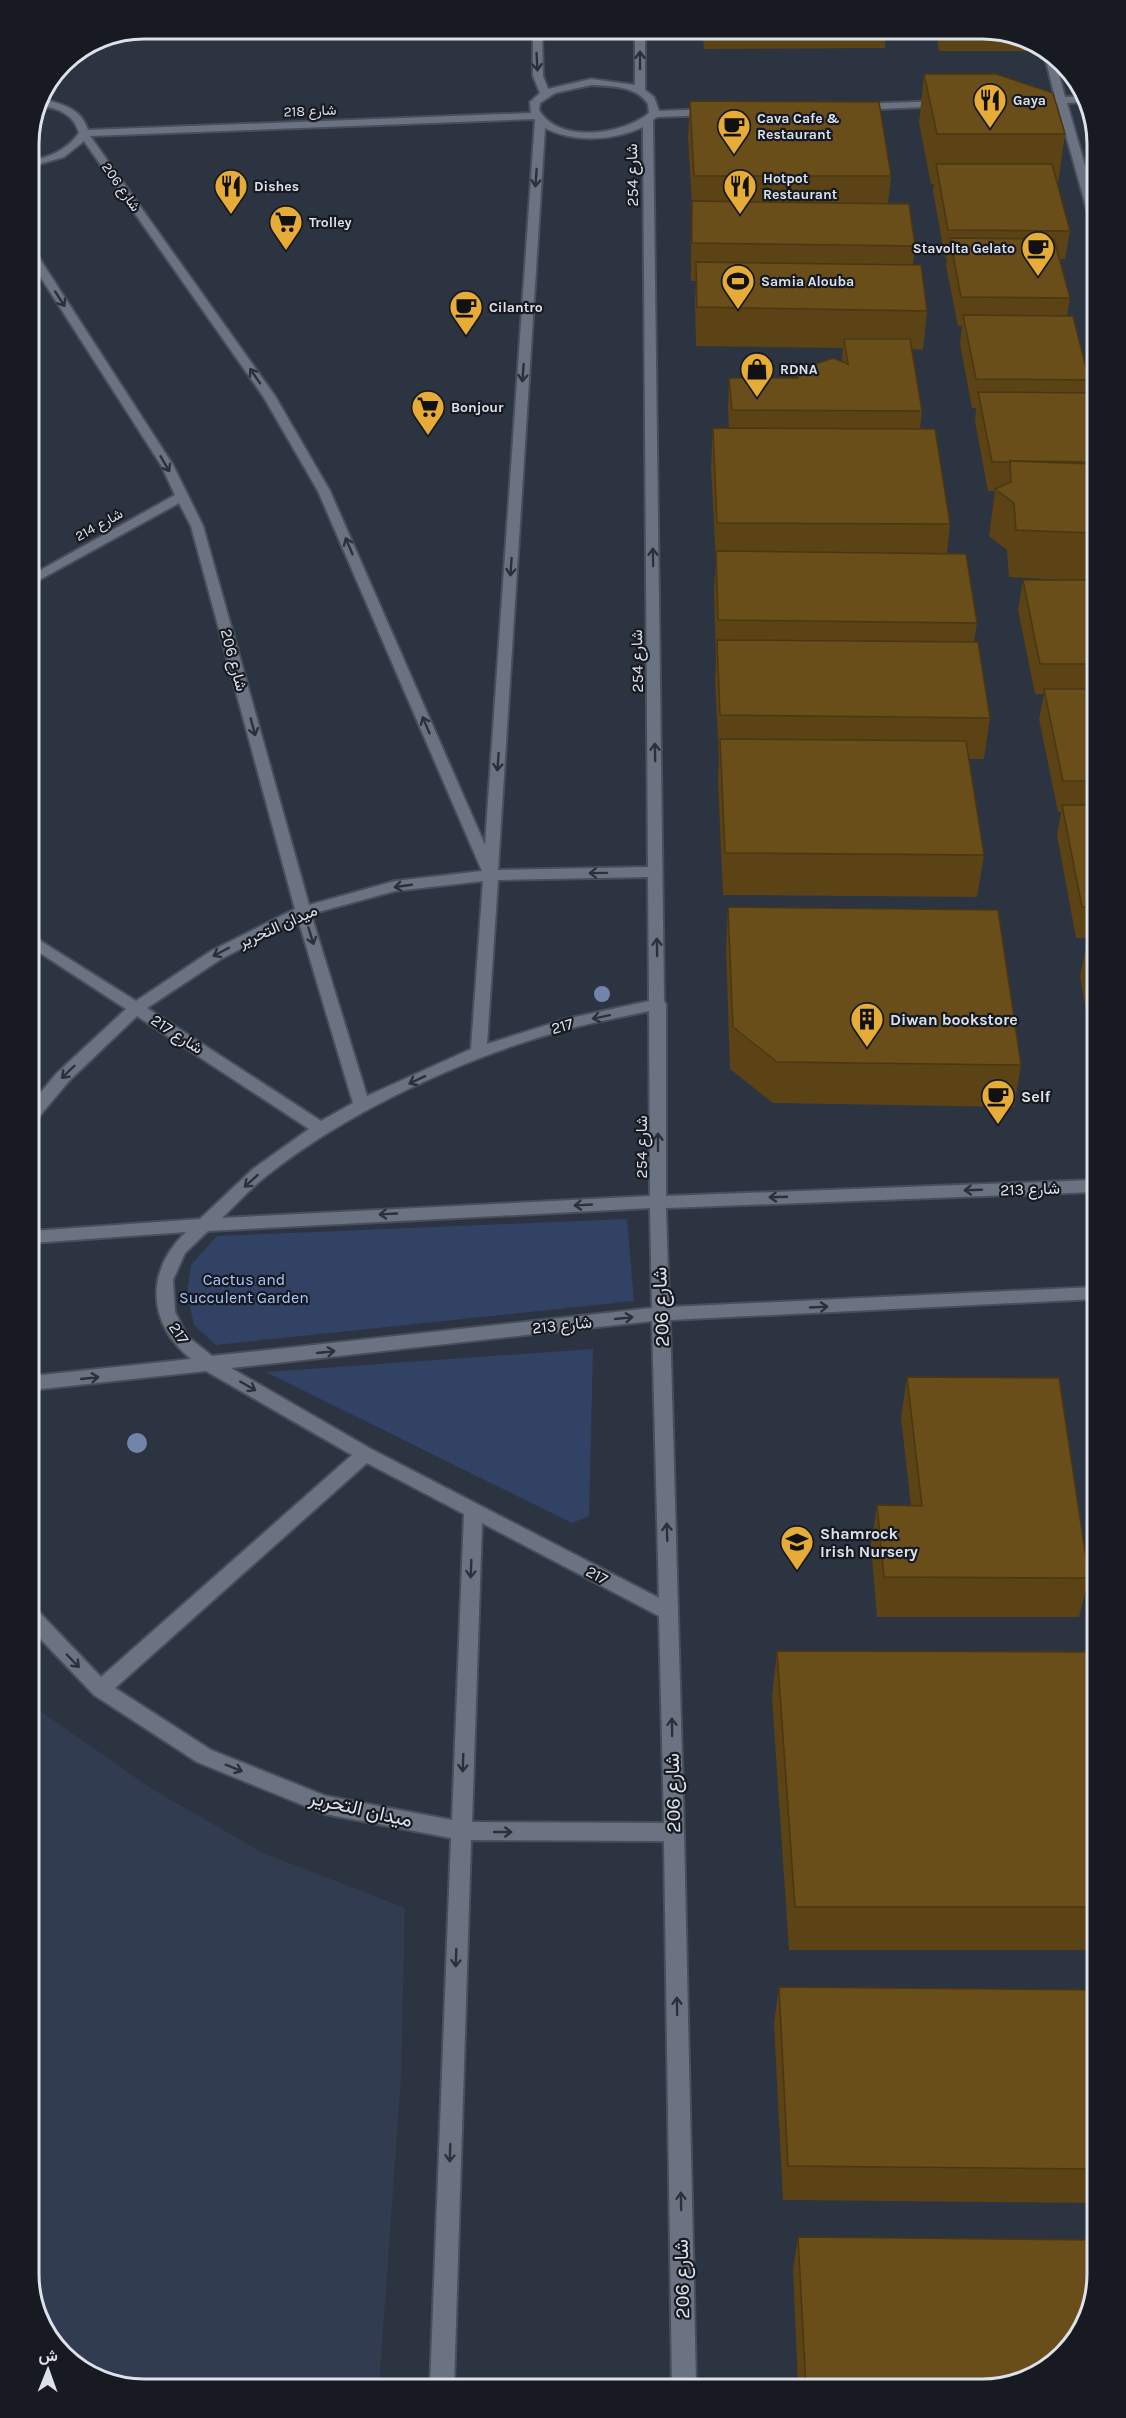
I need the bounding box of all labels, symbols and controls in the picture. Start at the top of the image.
one-way arrow [634,50,646,70]
one-way arrow [532,51,543,71]
restaurant icon: Gaya [972,82,1008,129]
place label: Gaya [1013,92,1046,109]
street label: شارع 218 [283,102,337,122]
cafe icon: Cava Cafe & Restaurant [716,108,752,155]
place label: Cava Cafe & Restaurant [757,110,840,143]
street label: شارع 254 [622,143,644,207]
street label: شارع 206 [96,159,144,216]
restaurant icon: Dishes [213,168,249,215]
one-way arrow [530,168,541,188]
restaurant icon: Hotpot Restaurant [722,168,758,215]
place label: Hotpot Restaurant [763,170,838,203]
place label: Dishes [254,178,299,195]
supermarket icon: Trolley [268,204,304,251]
place label: Trolley [309,214,352,231]
cafe icon: Stavolta Gelato [1020,230,1056,277]
place label: Stavolta Gelato [913,240,1015,257]
sports icon: Samia Alouba [720,263,756,310]
place label: Samia Alouba [761,273,854,290]
cafe icon: Cilantro [448,289,484,336]
one-way arrow [54,291,67,308]
place label: Cilantro [489,299,543,316]
shop icon: RDNA [739,351,775,398]
place label: RDNA [780,361,818,378]
one-way arrow [518,362,529,382]
one-way arrow [249,368,261,384]
supermarket icon: Bonjour [410,389,446,436]
place label: Bonjour [451,399,504,416]
one-way arrow [160,455,172,472]
street label: شارع 214 [72,505,127,547]
one-way arrow [342,538,354,556]
one-way arrow [647,548,659,568]
one-way arrow [505,557,516,577]
street label: شارع 206 [215,627,251,694]
street label: شارع 254 [627,629,649,693]
one-way arrow [420,717,431,735]
one-way arrow [248,718,259,737]
one-way arrow [649,743,661,763]
one-way arrow [493,752,504,771]
one-way arrow [588,867,608,879]
one-way arrow [394,880,414,891]
street label: ميدان التحرير [235,900,321,953]
one-way arrow [306,926,317,945]
one-way arrow [651,938,663,958]
one-way arrow [213,947,231,958]
building icon: Diwan bookstore [849,1001,885,1048]
street label: شارع 217 [146,1010,207,1059]
place label: Diwan bookstore [890,1010,1018,1029]
one-way arrow [591,1011,610,1023]
street label: 217 [549,1014,576,1038]
one-way arrow [61,1064,76,1079]
one-way arrow [408,1075,426,1086]
cafe icon: Self [980,1078,1016,1125]
place label: Self [1021,1087,1051,1106]
street label: شارع 254 [632,1115,653,1179]
one-way arrow [652,1133,664,1153]
one-way arrow [243,1174,258,1188]
street label: شارع 213 [1000,1178,1060,1202]
one-way arrow [963,1185,983,1196]
one-way arrow [769,1191,789,1202]
one-way arrow [574,1199,594,1210]
one-way arrow [379,1209,399,1220]
street label: شارع 206 [648,1267,676,1347]
park label: Cactus and Succulent Garden [179,1270,309,1307]
one-way arrow [808,1301,828,1312]
street label: شارع 213 [531,1312,593,1340]
one-way arrow [614,1313,634,1324]
street label: 217 [165,1319,193,1348]
one-way arrow [316,1346,335,1357]
one-way arrow [80,1372,100,1383]
one-way arrow [239,1381,256,1393]
one-way arrow [661,1523,673,1543]
school or university icon: Shamrock Irish Nursery [779,1524,815,1571]
place label: Shamrock Irish Nursery [820,1524,918,1561]
one-way arrow [465,1558,476,1578]
street label: 217 [583,1561,612,1589]
one-way arrow [66,1653,81,1668]
one-way arrow [666,1718,677,1738]
one-way arrow [457,1753,468,1773]
street label: شارع 206 [661,1753,687,1833]
one-way arrow [224,1763,243,1774]
street label: ميدان التحرير [306,1786,415,1833]
one-way arrow [493,1826,513,1838]
one-way arrow [450,1948,462,1968]
one-way arrow [672,1997,683,2017]
one-way arrow [444,2143,455,2163]
one-way arrow [675,2192,687,2212]
street label: شارع 206 [670,2239,696,2319]
north arrow [18,2340,78,2400]
text: ش [38,2346,58,2365]

